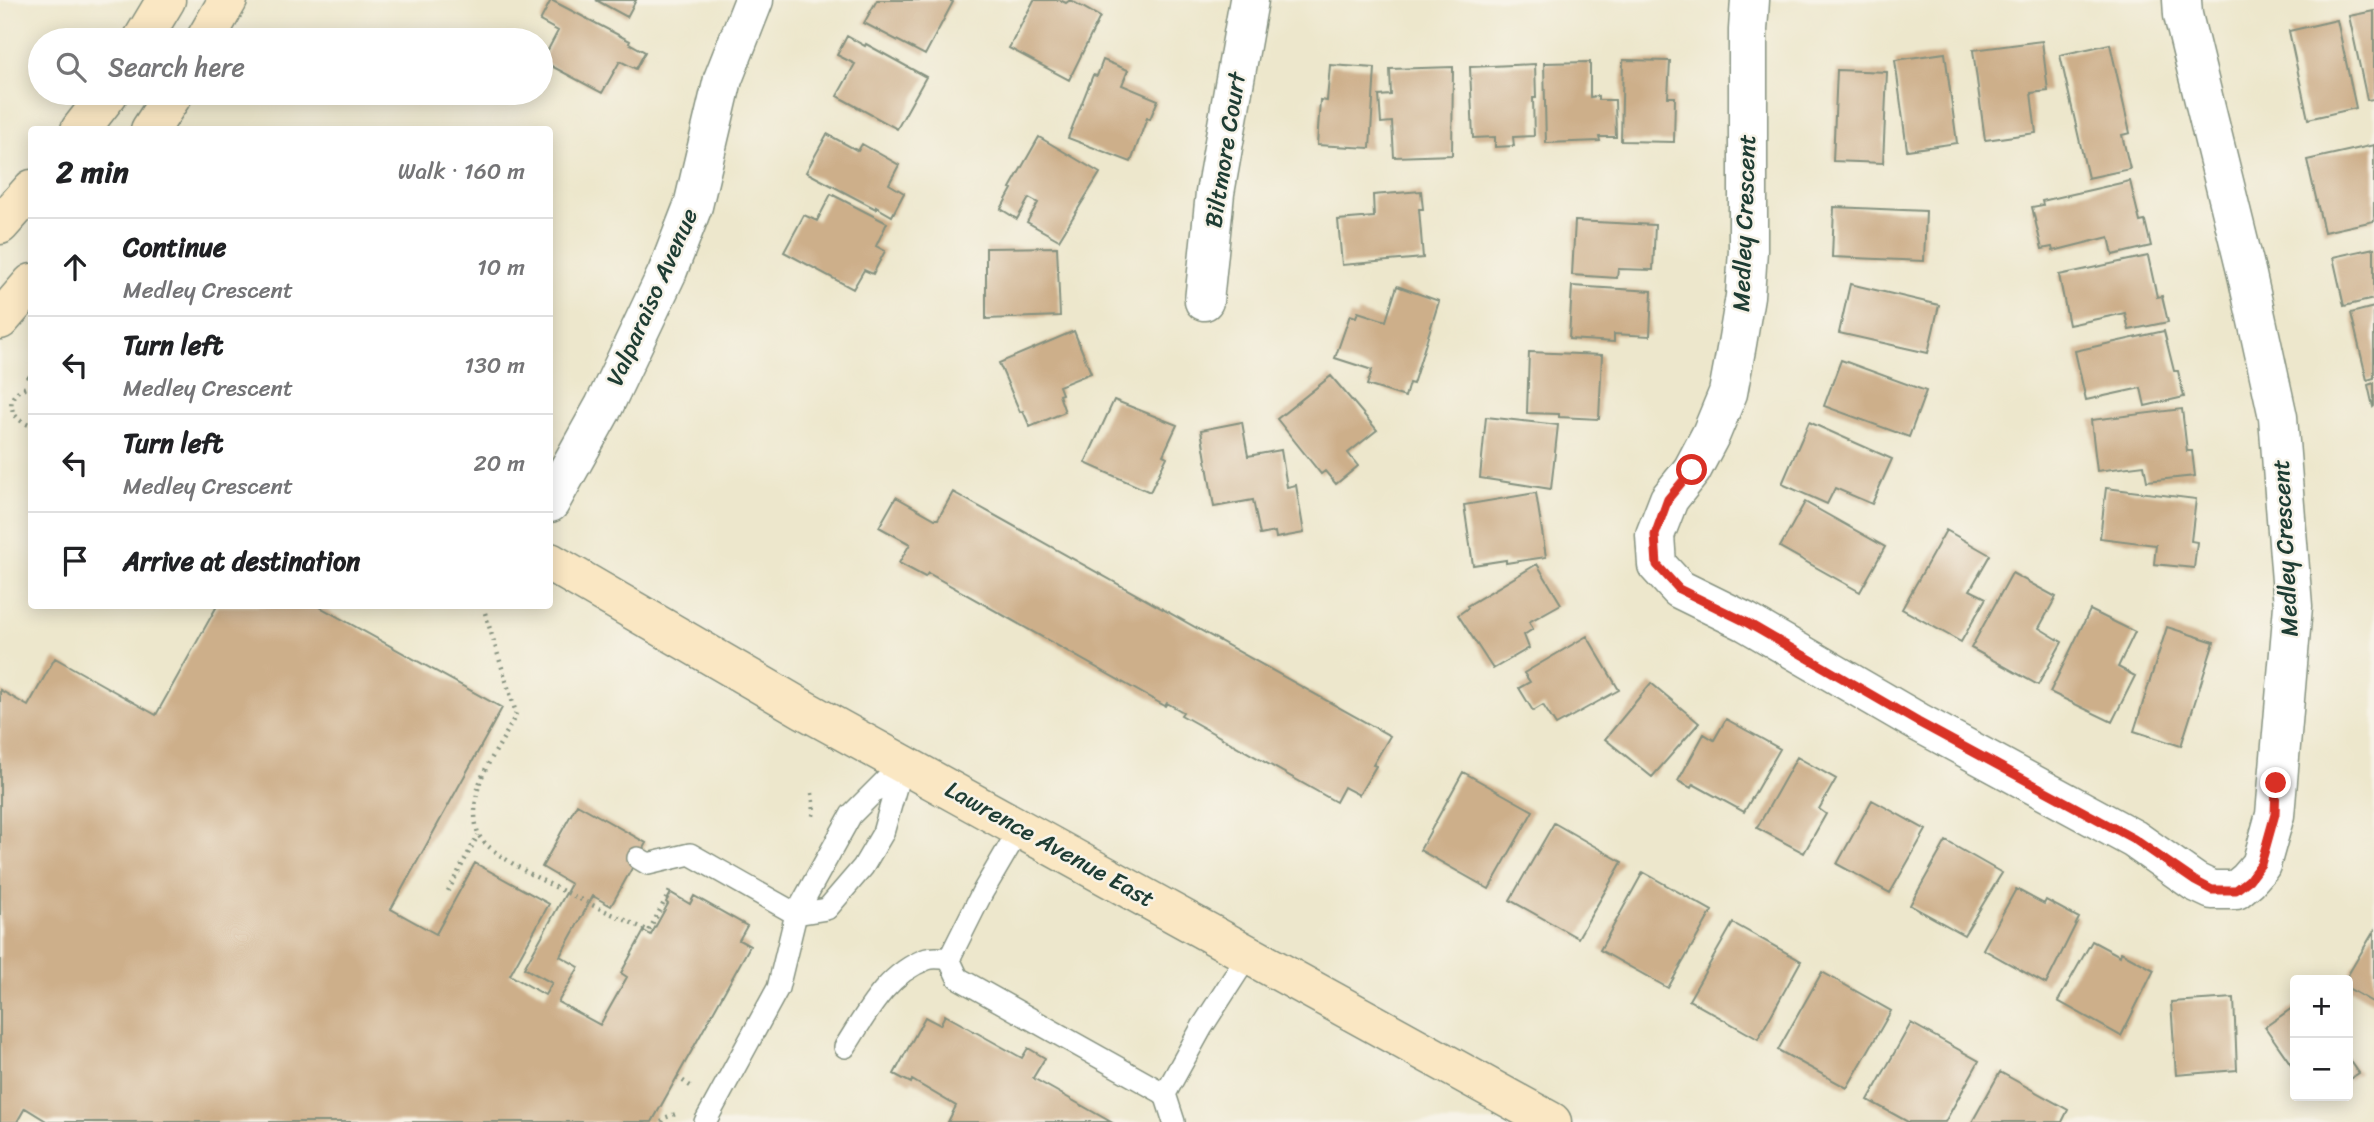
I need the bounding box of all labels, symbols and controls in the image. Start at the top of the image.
search box [28,28,553,105]
text: Search here [108,44,245,90]
icon: search [52,48,90,86]
street label: Biltmore Court [1192,68,1258,231]
street label: Medley Crescent [1720,134,1768,312]
text: 2 min [56,145,129,199]
text: Walk · 160 m [398,151,525,192]
street label: Valparaiso Avenue [594,201,710,393]
text: Continue [123,224,226,270]
text: 10 m [477,247,525,288]
icon: ahead [56,248,94,286]
text: Medley Crescent [123,270,293,311]
text: Turn left [123,322,223,368]
text: 130 m [464,345,525,386]
icon: left [56,346,94,384]
text: Medley Crescent [123,368,293,409]
text: Turn left [123,420,223,466]
text: 20 m [474,443,525,484]
icon: left [56,444,94,482]
route start [1676,454,1707,485]
street label: Medley Crescent [2259,458,2311,638]
text: Medley Crescent [123,466,293,507]
text: Arrive at destination [123,538,360,584]
icon: arrive [56,542,94,580]
route end [2260,767,2291,798]
street label: Lawrence Avenue East [937,769,1163,919]
map controls [2290,975,2353,1101]
button: + [2290,975,2353,1038]
button: − [2290,1038,2353,1101]

